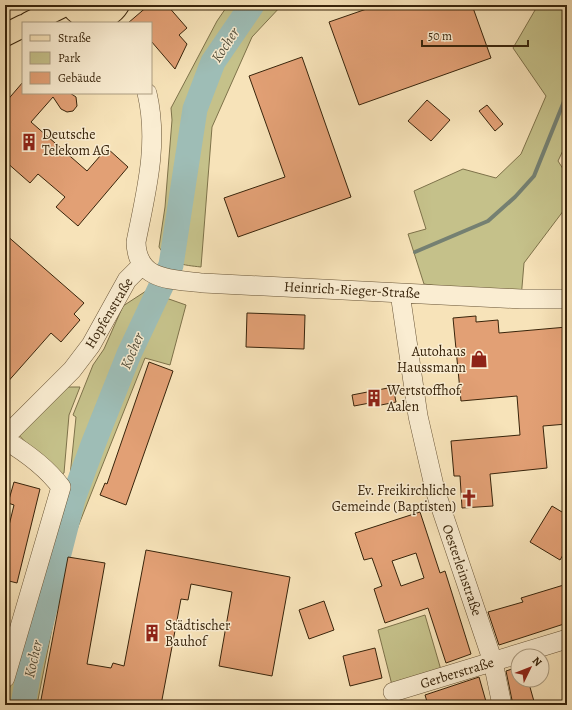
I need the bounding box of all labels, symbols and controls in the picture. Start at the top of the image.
legend [22,22,152,94]
scale bar [422,22,528,48]
water label: Kocher [206,23,244,66]
text: 50 m [428,28,452,44]
text: Straße [58,30,91,46]
text: Park [58,50,81,66]
text: Gebäude [58,70,101,86]
place label: Deutsche Telekom AG [42,125,110,160]
building icon: Deutsche Telekom AG [19,132,39,152]
street label: Hopfenstraße [80,274,138,352]
street label: Heinrich-Rieger-Straße [283,277,421,303]
water label: Kocher [115,329,149,372]
place label: Autohaus Haussmann [397,342,466,377]
shop icon: Autohaus Haussmann [469,349,489,369]
place label: Wertstoffhof Aalen [386,381,463,416]
building icon: Wertstoffhof Aalen [364,388,384,408]
place label: Ev. Freikirchliche Gemeinde (Baptisten) [332,481,456,516]
church icon: Ev. Freikirchliche Gemeinde (Baptisten) [459,488,479,508]
street label: Oesterleinstraße [437,522,487,618]
place label: Städtischer Bauhof [165,616,231,651]
building icon: Städtischer Bauhof [142,623,162,643]
water label: Kocher [19,638,47,680]
north arrow [510,648,550,688]
street label: Gerberstraße [418,653,496,693]
text: N [529,653,545,670]

